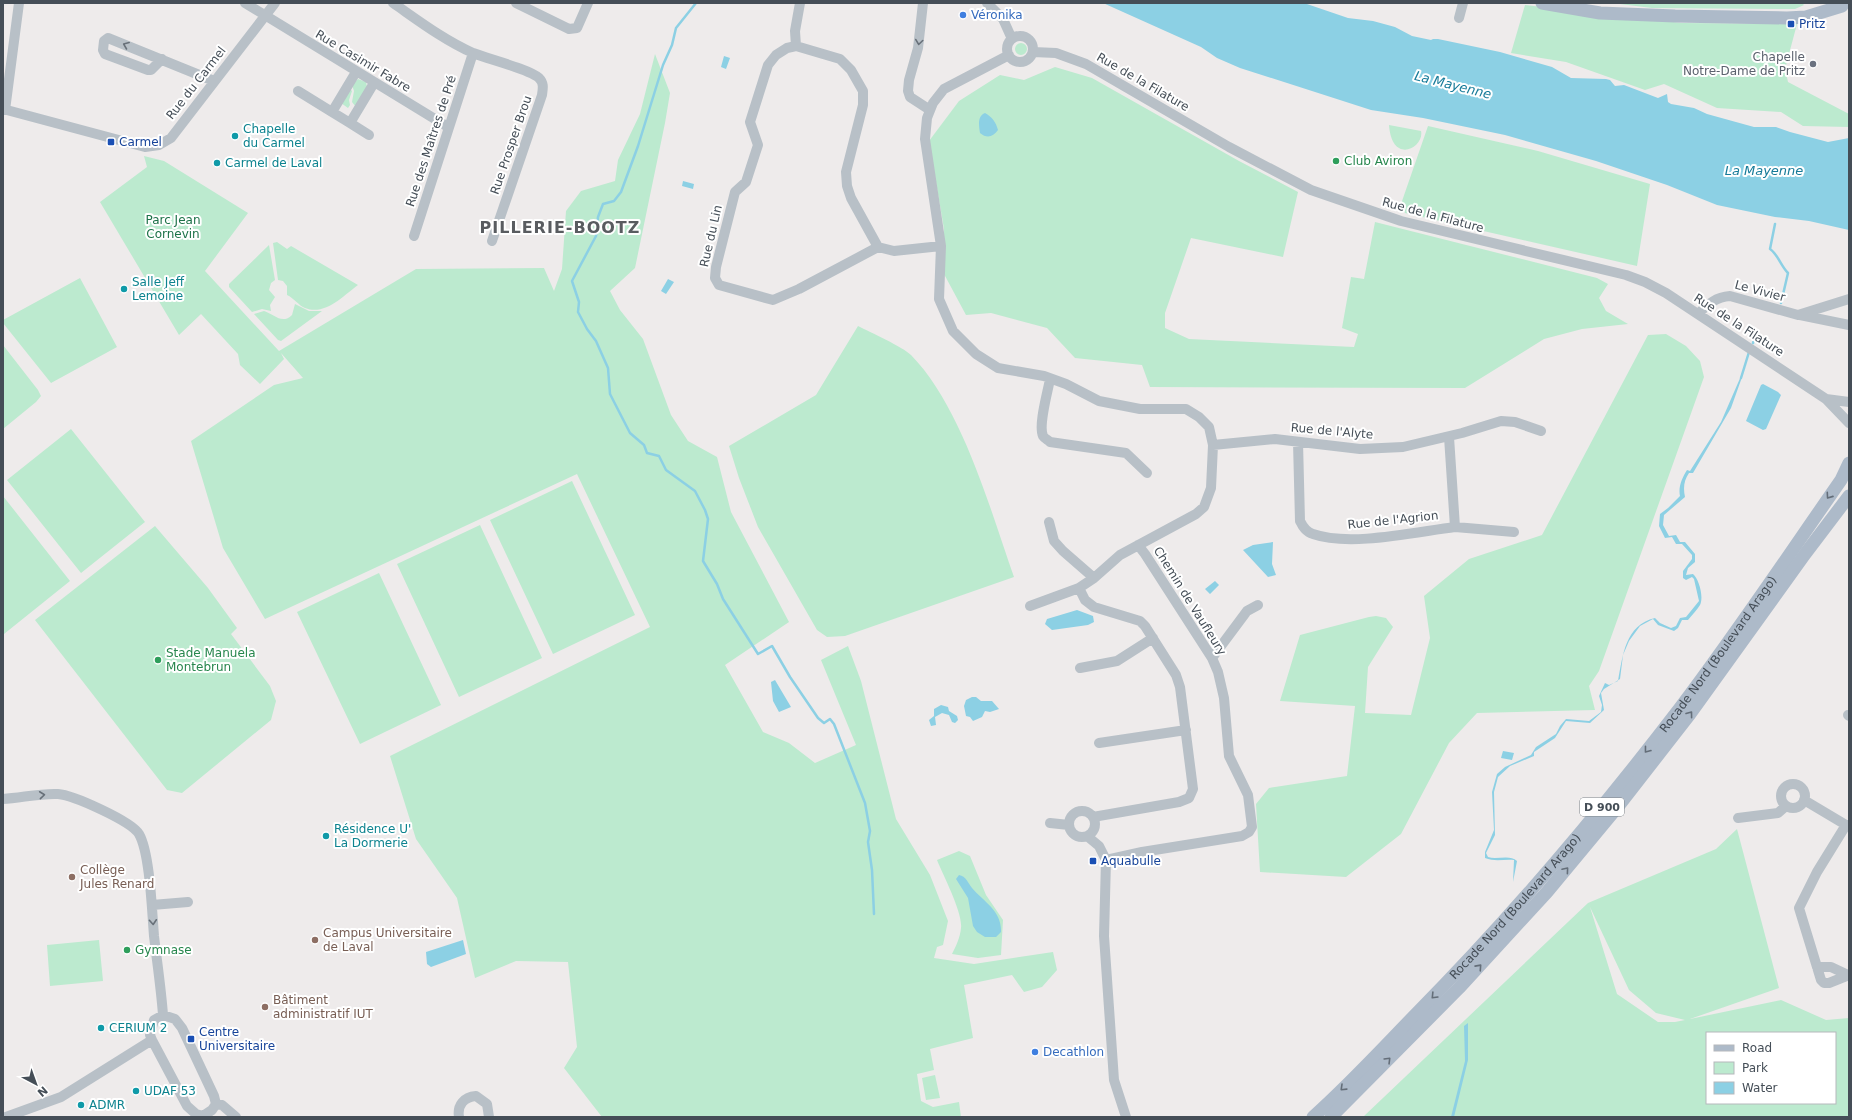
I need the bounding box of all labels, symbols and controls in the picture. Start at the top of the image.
place label: Véronika [971,8,1023,22]
marker: Véronika [958,10,968,20]
place label: Pritz [1799,17,1825,31]
marker: Pritz [1786,19,1796,29]
street label: Rue Casimir Fabre [313,27,413,95]
one-way arrow [915,39,924,45]
one-way arrow [122,41,129,49]
street label: Rue du Carmel [163,44,229,122]
street label: Rue de la Filature [1094,50,1192,114]
place label: Chapelle Notre-Dame de Pritz [1683,50,1805,78]
marker: Chapelle Notre-Dame de Pritz [1808,59,1818,69]
water label: La Mayenne [1413,68,1493,102]
street label: Rue des Maîtres de Pré [403,73,459,209]
street label: Rue Prosper Brou [488,94,534,196]
place label: Chapelle du Carmel [243,122,305,150]
marker: Chapelle du Carmel [230,131,240,141]
place label: Carmel [119,135,162,149]
marker: Carmel [106,137,116,147]
place label: Club Aviron [1344,154,1412,168]
place label: Carmel de Laval [225,156,322,170]
marker: Club Aviron [1331,156,1341,166]
marker: Carmel de Laval [212,158,222,168]
water label: La Mayenne [1725,163,1803,178]
street label: Rue de la Filature [1381,195,1485,235]
street label: Rue du Lin [697,204,725,268]
park label: Parc Jean Cornevin [145,213,201,241]
district label: PILLERIE-BOOTZ [480,218,640,237]
place label: Salle Jeff Lemoine [132,275,185,303]
street label: Le Vivier [1733,278,1787,304]
marker: Salle Jeff Lemoine [119,284,129,294]
street label: Rue de la Filature [1691,291,1787,359]
street label: Rue de l'Alyte [1290,420,1374,442]
one-way arrow [1827,492,1834,499]
street label: Rue de l'Agrion [1347,508,1439,532]
street label: Chemin de Vaufleury [1151,544,1229,658]
street label: Rocade Nord (Boulevard Arago) [1657,573,1780,735]
place label: Stade Manuela Montebrun [166,646,255,674]
marker: Stade Manuela Montebrun [153,655,163,665]
one-way arrow [1686,711,1693,718]
one-way arrow [1645,745,1652,752]
one-way arrow [39,791,45,800]
road number: D 900 [1580,798,1624,816]
place label: Résidence U' La Dormerie [334,822,411,850]
marker: Résidence U' La Dormerie [321,831,331,841]
street label: Rocade Nord (Boulevard Arago) [1447,831,1583,982]
place label: Aquabulle [1101,854,1161,868]
marker: Aquabulle [1088,856,1098,866]
place label: Collège Jules Renard [79,863,154,891]
one-way arrow [1561,867,1568,874]
marker: Collège Jules Renard [67,872,77,882]
one-way arrow [149,919,158,925]
place label: Campus Universitaire de Laval [323,926,452,954]
marker: Campus Universitaire de Laval [310,935,320,945]
place label: Gymnase [135,943,192,957]
marker: Gymnase [122,945,132,955]
one-way arrow [1474,964,1482,972]
one-way arrow [1431,991,1439,999]
place label: Bâtiment administratif IUT [273,993,374,1021]
marker: Bâtiment administratif IUT [260,1002,270,1012]
place label: CERIUM 2 [109,1021,167,1035]
marker: CERIUM 2 [96,1023,106,1033]
place label: Centre Universitaire [199,1025,275,1053]
legend [1706,1032,1836,1104]
marker: Centre Universitaire [186,1034,196,1044]
text: Road [1742,1041,1772,1055]
place label: Decathlon [1043,1045,1104,1059]
marker: Decathlon [1030,1047,1040,1057]
one-way arrow [1383,1057,1391,1065]
text: Park [1742,1061,1768,1075]
north arrow [16,1064,56,1104]
text: Water [1742,1081,1778,1095]
text: N [34,1083,50,1099]
place label: UDAF 53 [144,1084,196,1098]
one-way arrow [1340,1084,1348,1091]
marker: UDAF 53 [131,1086,141,1096]
place label: ADMR [89,1098,125,1112]
marker: ADMR [76,1100,86,1110]

